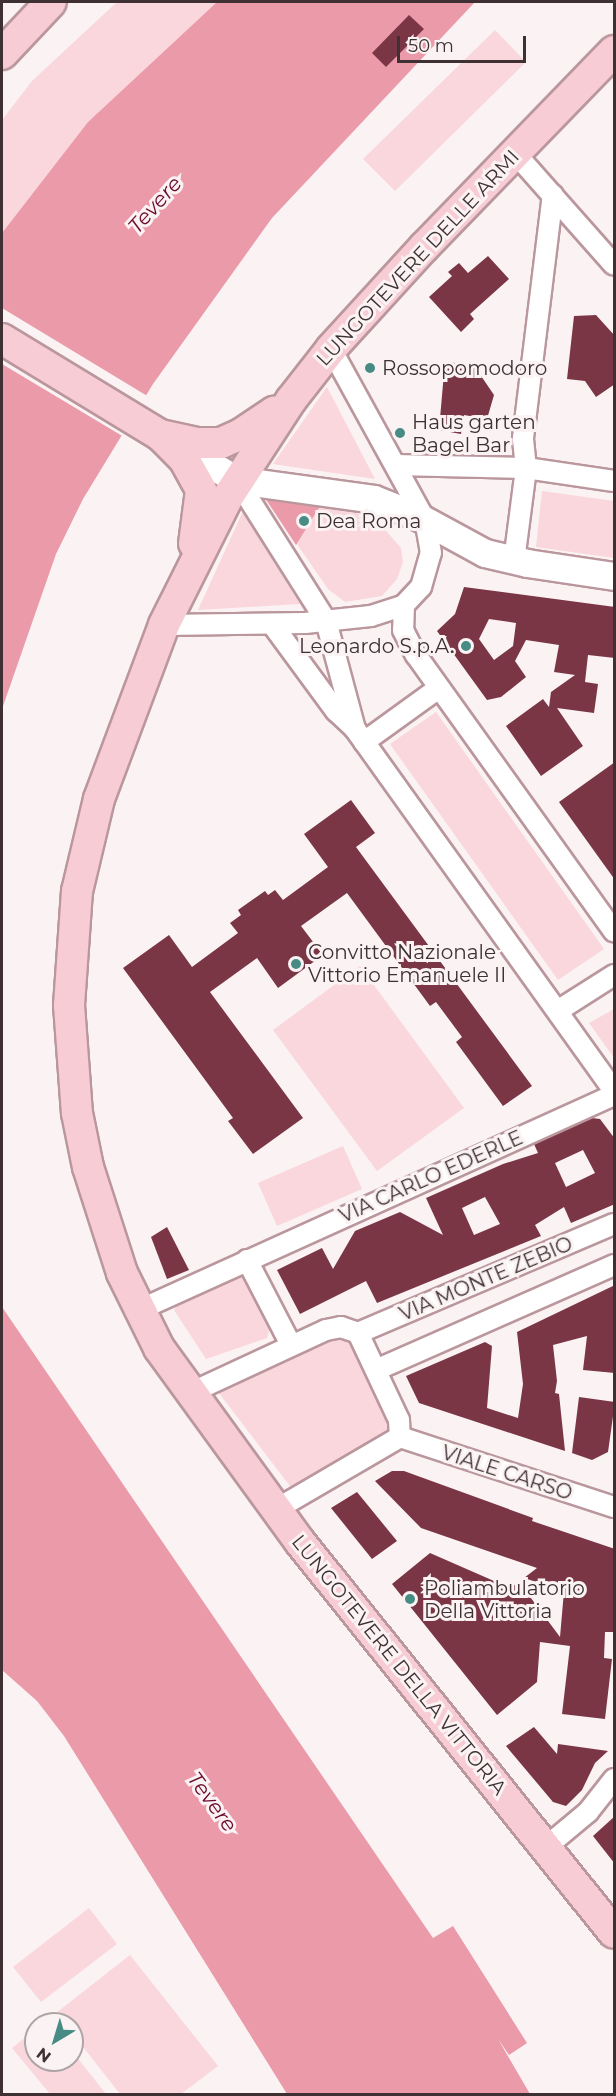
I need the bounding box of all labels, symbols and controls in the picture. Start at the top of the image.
scale bar [400,24,529,62]
text: 50 m [408,35,454,57]
street label: LUNGOTEVERE DELLE ARMI [312,145,524,371]
water label: Tevere [123,171,187,239]
place label: Rossopomodoro [382,356,547,380]
marker: Rossopomodoro [363,361,377,375]
place label: Haus garten Bagel Bar [412,410,536,457]
marker: Haus garten Bagel Bar [393,426,407,440]
place label: Dea Roma [316,509,421,533]
marker: Dea Roma [297,514,311,528]
place label: Leonardo S.p.A. [299,634,454,658]
marker: Leonardo S.p.A. [459,639,473,653]
place label: Convitto Nazionale Vittorio Emanuele II [308,940,506,987]
marker: Convitto Nazionale Vittorio Emanuele II [289,957,303,971]
street label: VIA CARLO EDERLE [336,1126,526,1228]
street label: VIA MONTE ZEBIO [396,1232,576,1326]
street label: VIALE CARSO [439,1441,575,1505]
street label: LUNGOTEVERE DELLA VITTORIA [287,1530,511,1800]
place label: Poliambulatorio Della Vittoria [424,1576,585,1623]
marker: Poliambulatorio Della Vittoria [401,1590,419,1608]
water label: Tevere [182,1767,242,1837]
north arrow [24,2012,84,2072]
text: N [33,2044,55,2066]

